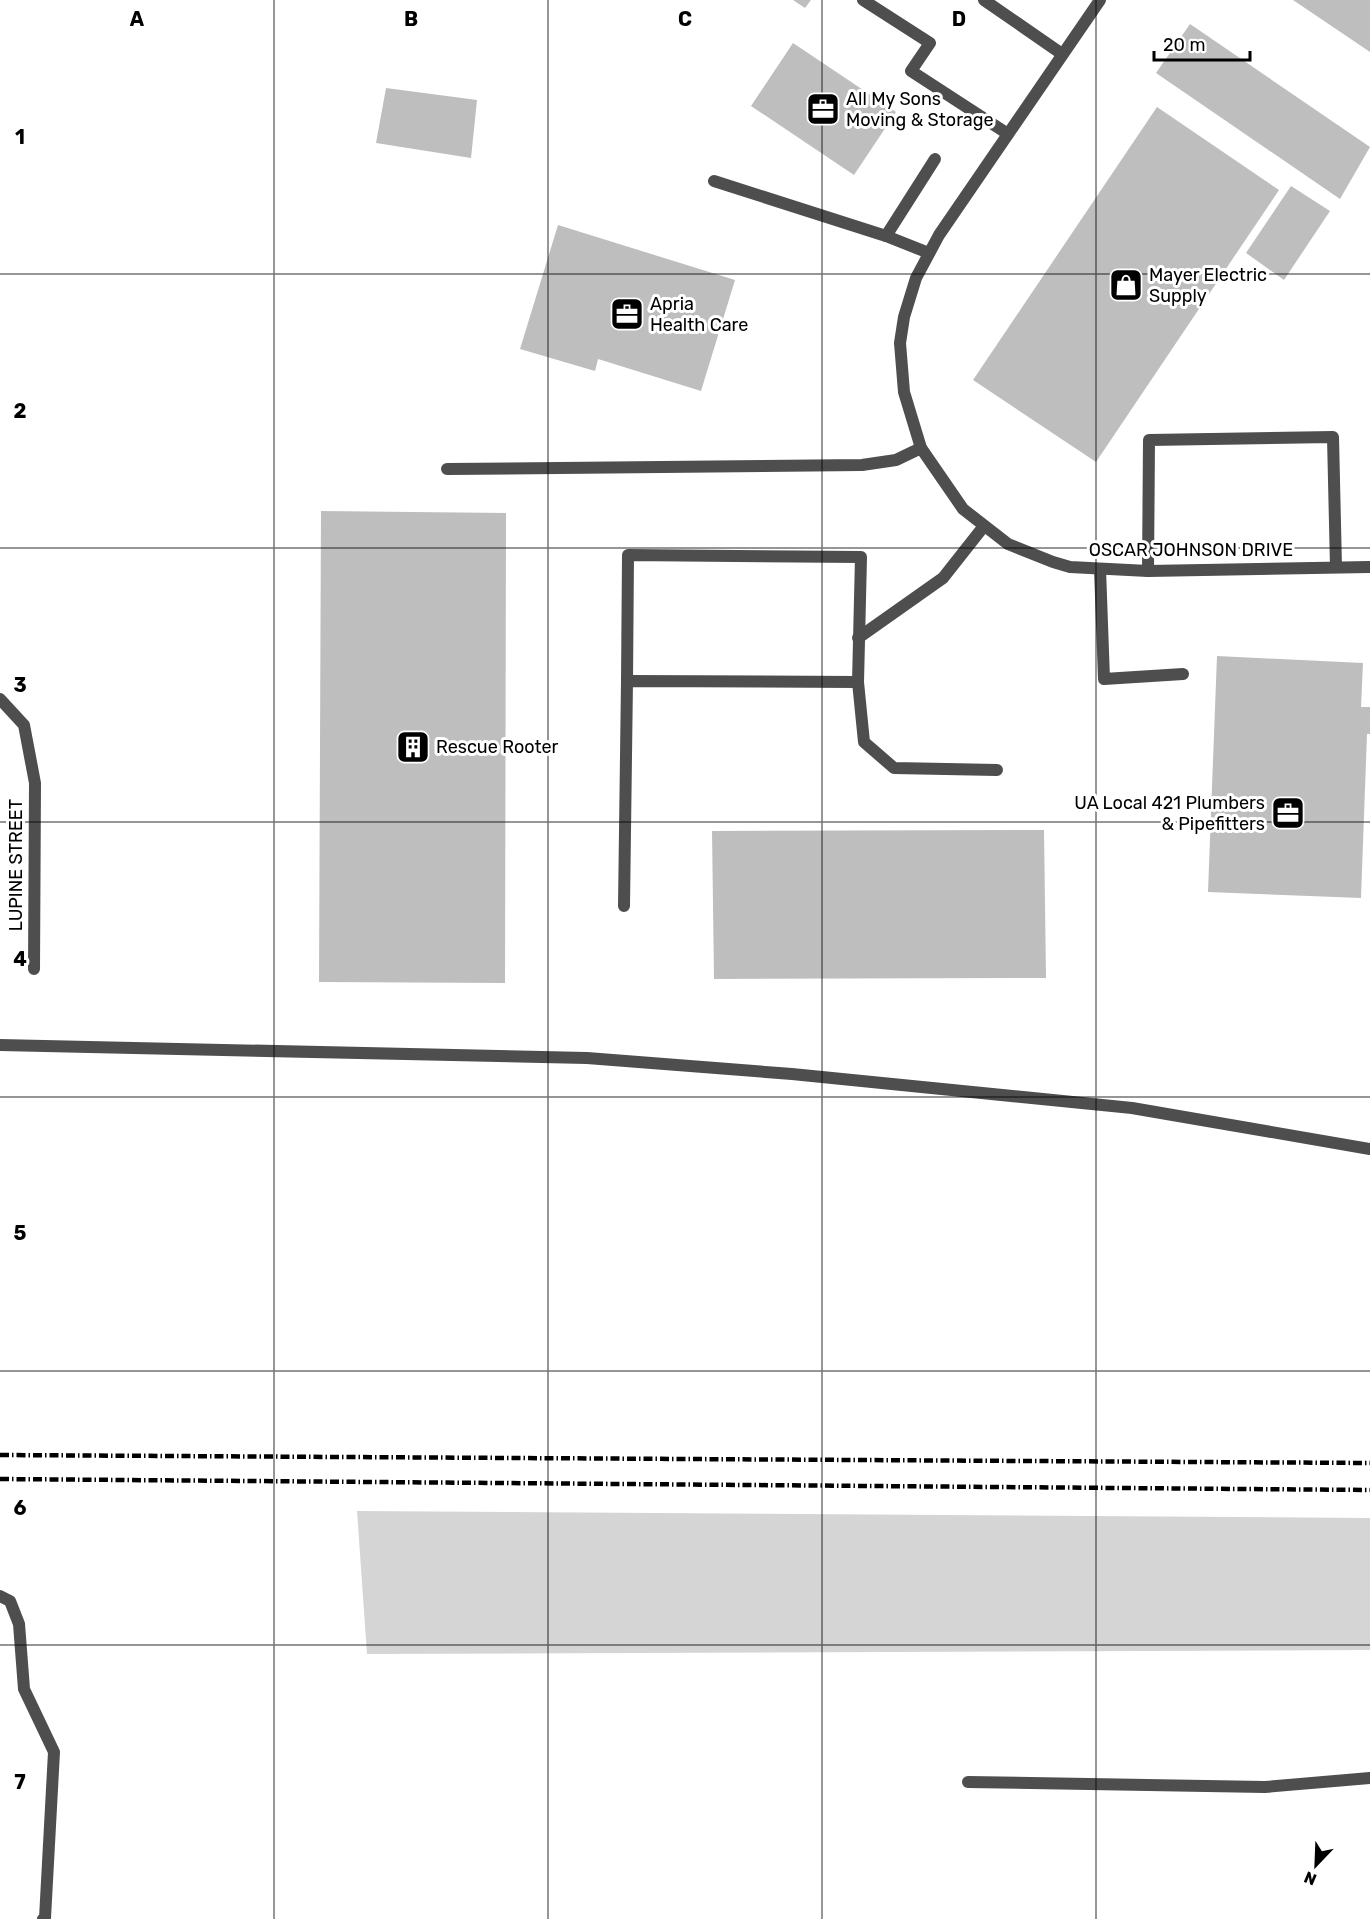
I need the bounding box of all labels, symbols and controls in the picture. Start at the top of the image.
text: A [130,7,145,31]
text: B [404,7,418,31]
text: C [678,7,692,31]
text: D [952,7,966,31]
scale bar [1154,24,1250,62]
text: 20 m [1163,34,1205,56]
place label: All My Sons Moving & Storage [846,88,994,131]
office icon: All My Sons Moving & Storage [805,91,841,127]
text: 1 [15,125,25,149]
place label: Mayer Electric Supply [1149,264,1267,307]
shop icon: Mayer Electric Supply [1108,267,1144,303]
place label: Apria Health Care [650,293,748,336]
office icon: Apria Health Care [609,296,645,332]
text: 2 [14,399,27,423]
street label: OSCAR JOHNSON DRIVE [1089,539,1293,561]
text: 3 [13,673,27,697]
building icon: Rescue Rooter [395,729,431,765]
place label: Rescue Rooter [436,736,559,758]
place label: UA Local 421 Plumbers & Pipefitters [1074,792,1265,835]
office icon: UA Local 421 Plumbers & Pipefitters [1270,795,1306,831]
street label: LUPINE STREET [5,799,27,931]
text: 4 [13,947,27,971]
text: 5 [14,1221,27,1245]
text: 6 [13,1496,27,1520]
text: 7 [14,1770,26,1794]
north arrow [1286,1835,1346,1895]
text: N [1301,1867,1319,1889]

